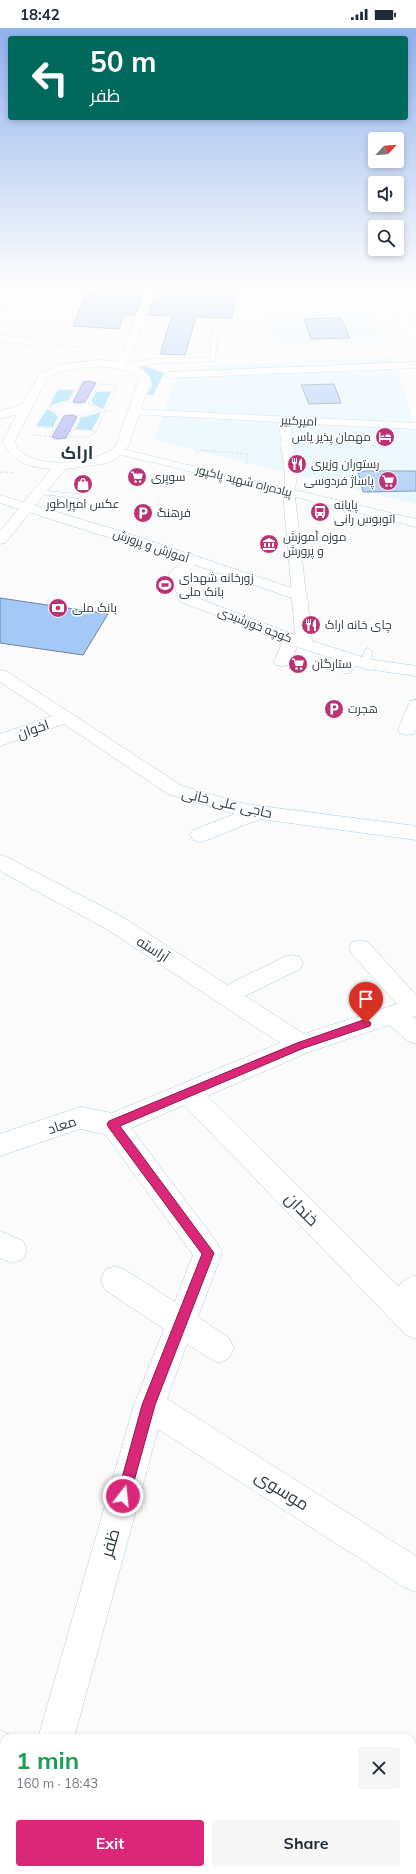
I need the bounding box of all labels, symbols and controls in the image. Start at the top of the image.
text: 18:42 [20,5,60,24]
text: 50 m [90,44,156,79]
icon: left [24,52,76,104]
text: ظفر [90,84,120,107]
north arrow [368,132,404,168]
map controls [368,132,404,256]
button: sound [368,176,404,212]
button: search [368,220,404,256]
street label: امیرکبیر [280,412,318,429]
hotel icon: مهمان پذیر یاس [374,426,396,448]
place label: مهمان پذیر یاس [292,429,371,446]
district label: اراک [61,441,93,464]
restaurant icon: رستوران وزیری [286,453,308,475]
place label: رستوران وزیری [311,456,379,471]
street label: پیاده‌راه شهید پاکپور [193,461,294,502]
supermarket icon: سوپری [126,466,148,488]
place label: سوپری [151,469,185,486]
supermarket icon: پاساژ فردوسی [377,470,399,492]
shop icon: عکس امپراطور [72,473,94,495]
place label: پاساژ فردوسی [304,473,375,490]
place label: عکس امپراطور [45,496,120,513]
place label: پایانه اتوبوس رانی [334,497,395,526]
bus stop icon: پایانه اتوبوس رانی [309,501,331,523]
parking icon: فرهنگ [132,502,154,524]
place label: فرهنگ [157,505,191,520]
street label: آموزش و پرورش [111,526,192,568]
place label: موزه آموزش و پرورش [283,529,347,560]
museum icon: موزه آموزش و پرورش [258,533,280,555]
place label: زورخانه شهدای بانک ملی [179,570,254,599]
sports icon: زورخانه شهدای بانک ملی [154,574,176,596]
bank icon: بانک ملی [47,597,69,619]
place label: بانک ملی [72,600,117,615]
street label: کوچه خورشیدی [215,603,295,647]
restaurant icon: چای خانه اراک [300,614,322,636]
place label: چای خانه اراک [325,617,392,634]
supermarket icon: ستارگان [287,653,309,675]
place label: ستارگان [312,656,352,671]
parking icon: هجرت [323,698,345,720]
place label: هجرت [348,701,378,716]
street label: اخوان [15,715,51,743]
street label: حاجی علی خانی [180,784,274,822]
street label: آراسته [133,932,173,966]
pin [349,982,383,1023]
icon: arrive [355,988,377,1010]
street label: معاد [46,1112,78,1138]
street label: خندان [280,1187,324,1231]
street label: موسوی [251,1465,313,1515]
position arrow [102,1475,144,1517]
street label: ظفر [95,1526,125,1561]
text: 1 min [16,1745,79,1775]
button: close [358,1747,400,1789]
text: 160 m · 18:43 [16,1775,98,1791]
button: Exit [16,1820,204,1866]
button: Share [212,1820,400,1866]

